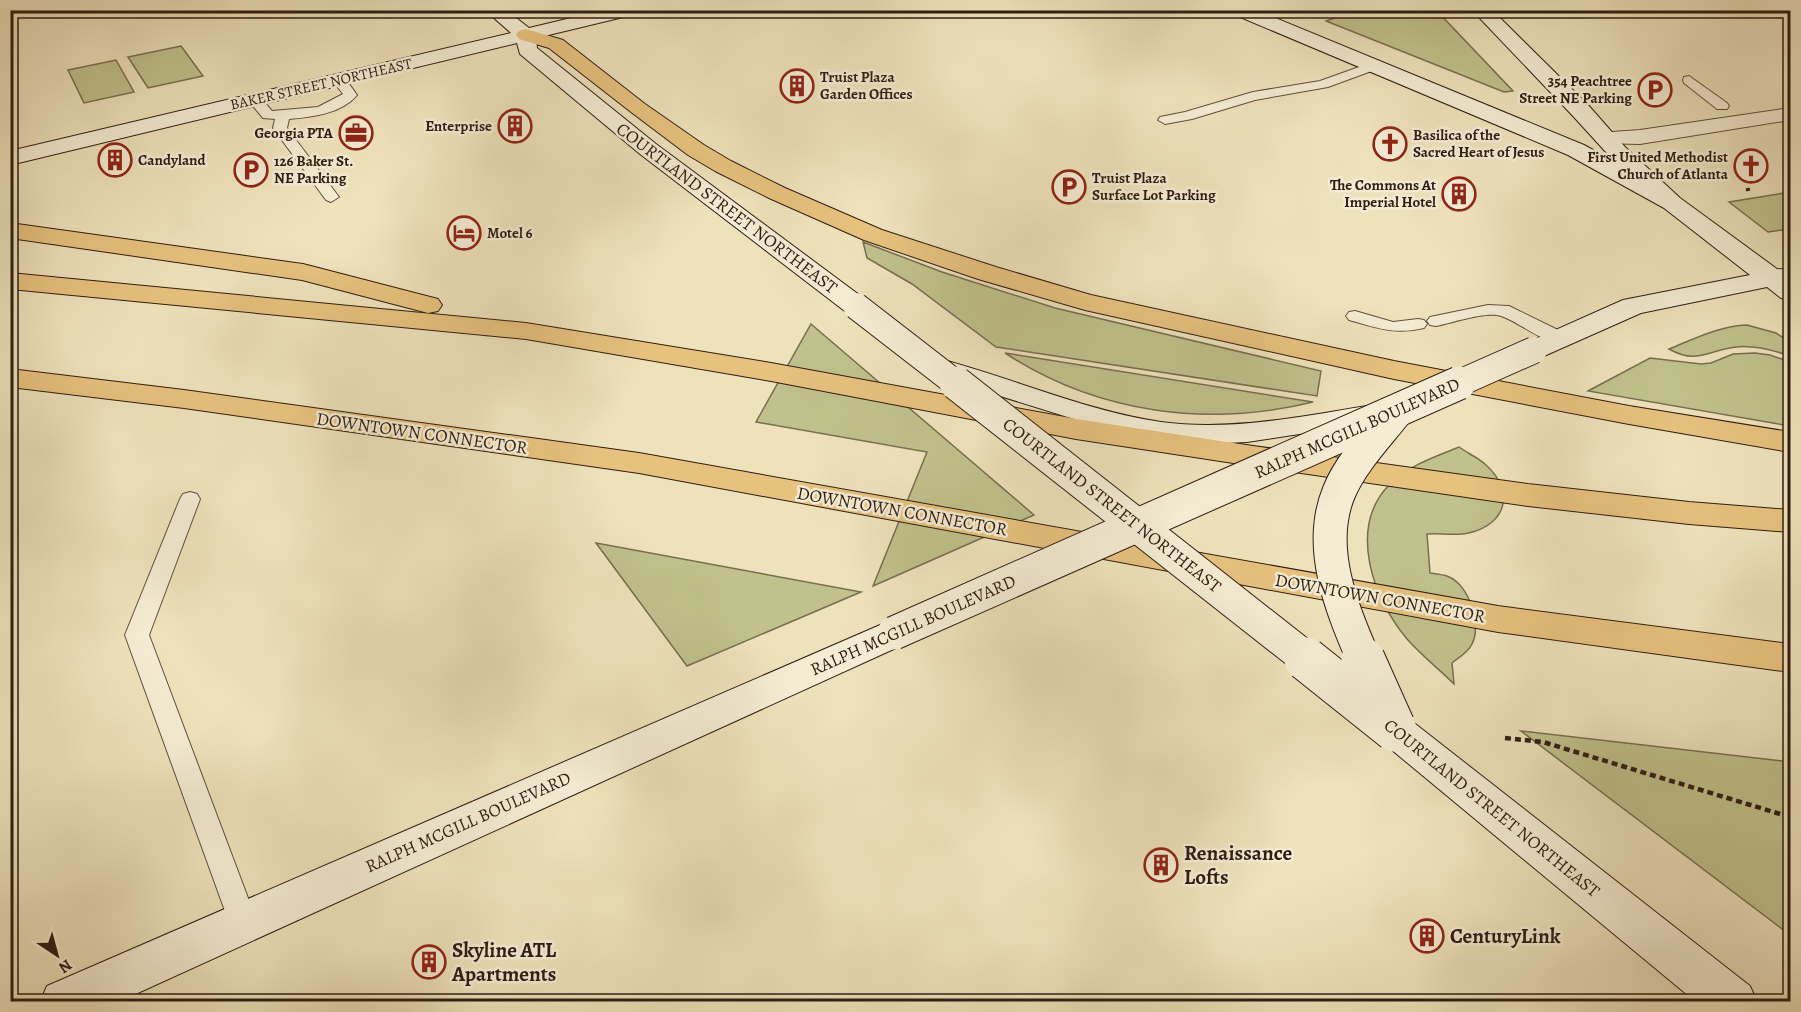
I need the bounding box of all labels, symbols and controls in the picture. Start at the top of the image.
street label: BAKER STREET NORTHEAST [228,53,415,115]
place label: Truist Plaza Garden Offices [820,67,913,104]
building icon: Truist Plaza Garden Offices [779,68,815,104]
place label: 354 Peachtree Street NE Parking [1519,71,1632,108]
parking icon: 354 Peachtree Street NE Parking [1637,72,1673,108]
building icon: Enterprise [497,108,533,144]
office icon: Georgia PTA [338,115,374,151]
place label: Enterprise [425,116,492,136]
street label: COURTLAND STREET NORTHEAST [611,117,843,299]
place label: Georgia PTA [255,123,334,143]
place label: Basilica of the Sacred Heart of Jesus [1413,125,1544,162]
church icon: Basilica of the Sacred Heart of Jesus [1372,126,1408,162]
building icon: Candyland [97,142,133,178]
place label: First United Methodist Church of Atlanta [1587,147,1729,184]
church icon: First United Methodist Church of Atlanta [1733,148,1769,184]
place label: Candyland [138,150,207,170]
place label: 126 Baker St. NE Parking [274,151,353,188]
parking icon: 126 Baker St. NE Parking [233,152,269,188]
place label: Truist Plaza Surface Lot Parking [1092,168,1216,205]
parking icon: Truist Plaza Surface Lot Parking [1051,169,1087,205]
place label: The Commons At Imperial Hotel [1330,175,1436,212]
building icon: The Commons At Imperial Hotel [1441,176,1477,212]
hotel icon: Motel 6 [446,215,482,251]
place label: Motel 6 [487,223,533,243]
street label: RALPH MCGILL BOULEVARD [1250,372,1464,484]
street label: DOWNTOWN CONNECTOR [315,406,529,460]
street label: COURTLAND STREET NORTHEAST [998,412,1226,598]
street label: DOWNTOWN CONNECTOR [795,481,1009,541]
street label: DOWNTOWN CONNECTOR [1273,568,1487,628]
street label: RALPH MCGILL BOULEVARD [806,569,1020,681]
street label: COURTLAND STREET NORTHEAST [1379,713,1605,903]
street label: RALPH MCGILL BOULEVARD [361,766,575,878]
place label: Renaissance Lofts [1184,839,1292,891]
building icon: Renaissance Lofts [1143,847,1179,883]
building icon: CenturyLink [1409,918,1445,954]
place label: CenturyLink [1450,922,1561,950]
north arrow [27,925,87,985]
place label: Skyline ATL Apartments [451,936,557,988]
building icon: Skyline ATL Apartments [411,944,447,980]
text: N [54,954,76,979]

